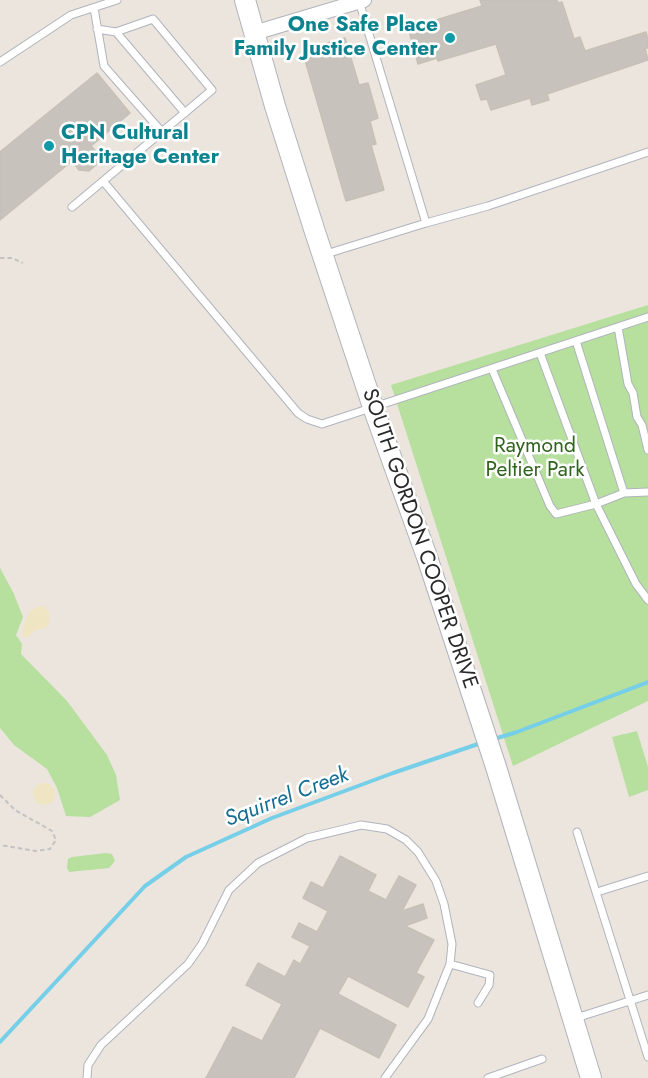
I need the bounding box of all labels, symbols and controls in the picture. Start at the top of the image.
place label: One Safe Place Family Justice Center [234,13,438,63]
marker: One Safe Place Family Justice Center [443,31,457,45]
place label: CPN Cultural Heritage Center [61,121,219,171]
marker: CPN Cultural Heritage Center [42,139,56,153]
street label: SOUTH GORDON COOPER DRIVE [356,386,482,692]
park label: Raymond Peltier Park [486,434,584,484]
water label: Squirrel Creek [221,762,353,834]

